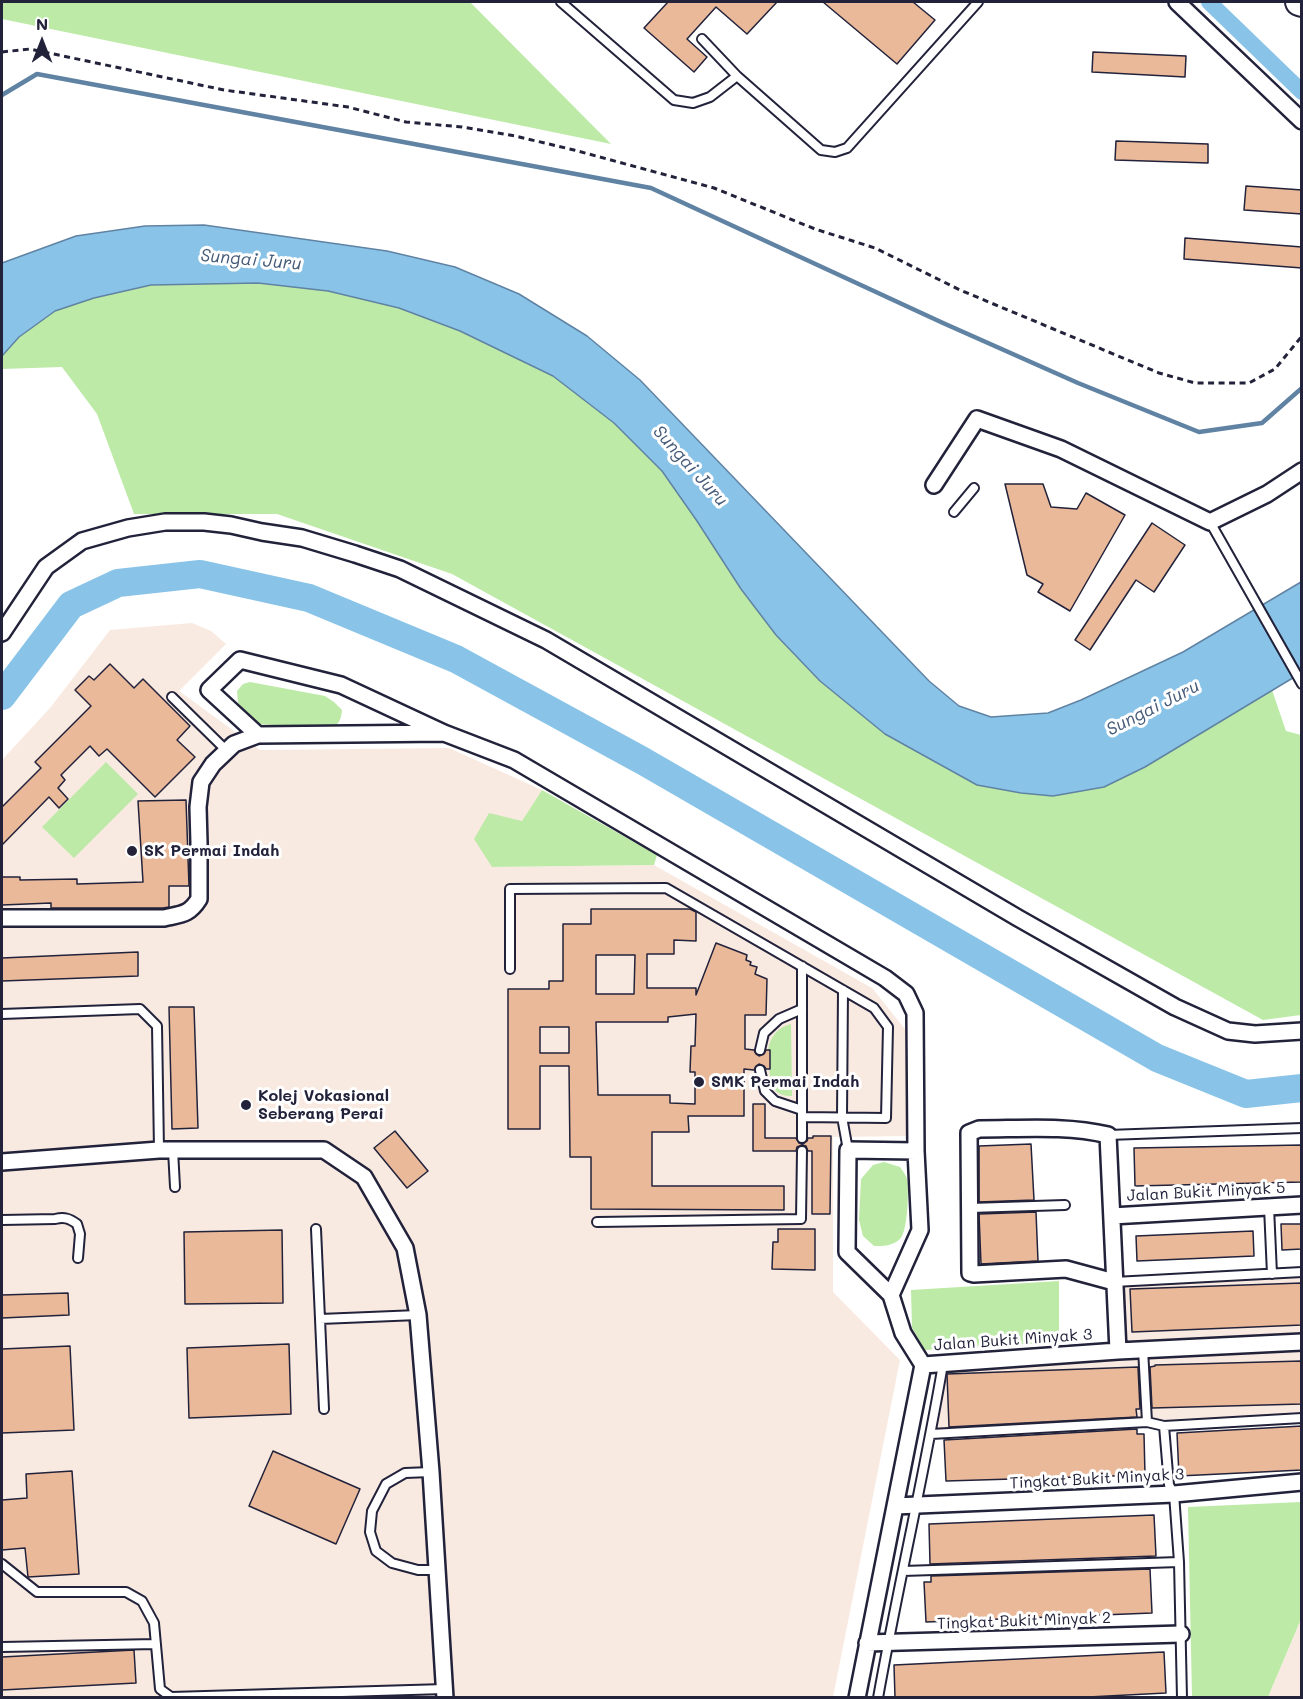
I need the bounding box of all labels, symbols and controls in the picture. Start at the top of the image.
north arrow [12,12,72,72]
text: N [36,13,48,34]
water label: Sungai Juru [200,245,302,275]
water label: Sungai Juru [648,421,732,511]
water label: Sungai Juru [1103,675,1203,741]
place label: SK Permai Indah [144,841,279,861]
marker: SK Permai Indah [125,844,139,858]
place label: SMK Permai Indah [711,1072,859,1092]
marker: SMK Permai Indah [692,1075,706,1089]
place label: Kolej Vokasional Seberang Perai [258,1086,389,1124]
marker: Kolej Vokasional Seberang Perai [239,1098,253,1112]
street label: Jalan Bukit Minyak 5 [1126,1178,1286,1206]
street label: Jalan Bukit Minyak 3 [933,1325,1093,1355]
street label: Tingkat Bukit Minyak 3 [1009,1465,1185,1493]
street label: Tingkat Bukit Minyak 2 [937,1608,1111,1634]

